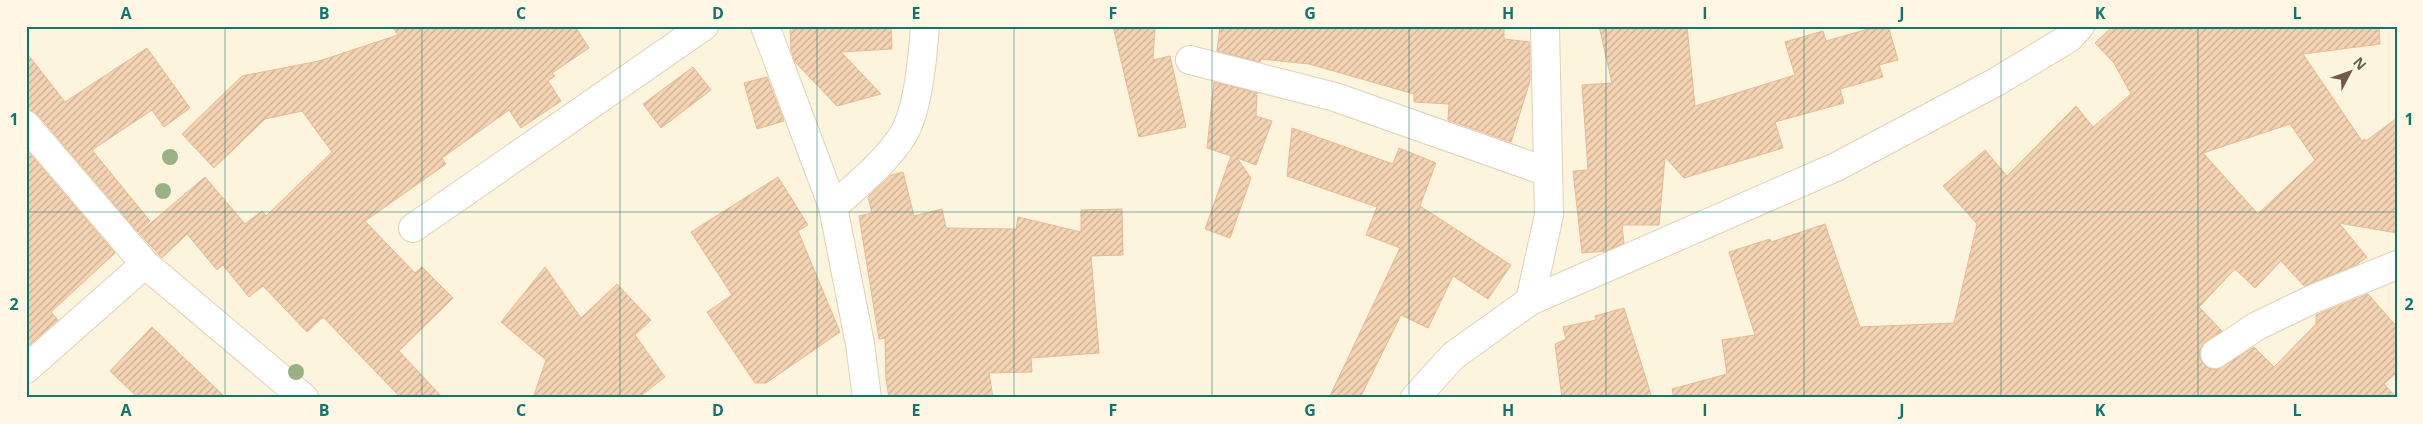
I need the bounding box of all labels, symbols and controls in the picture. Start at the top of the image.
text: A [120,2,132,24]
text: B [319,2,329,24]
text: C [516,2,526,24]
text: D [712,2,724,24]
text: E [912,2,921,24]
text: F [1109,2,1117,24]
text: G [1304,2,1316,24]
text: H [1502,2,1514,24]
text: I [1702,2,1708,24]
text: J [1897,2,1905,24]
text: K [2095,2,2106,24]
text: L [2292,2,2302,24]
north arrow [2326,48,2376,98]
text: N [2349,53,2371,74]
text: 1 [9,108,19,130]
text: 1 [2404,108,2414,130]
text: 2 [9,293,19,315]
text: 2 [2404,293,2414,315]
text: A [120,399,132,421]
text: B [319,399,329,421]
text: C [516,399,526,421]
text: D [712,399,724,421]
text: E [912,399,921,421]
text: F [1109,399,1117,421]
text: G [1304,399,1316,421]
text: H [1502,399,1514,421]
text: I [1702,399,1708,421]
text: J [1897,399,1905,421]
text: K [2095,399,2106,421]
text: L [2292,399,2302,421]

